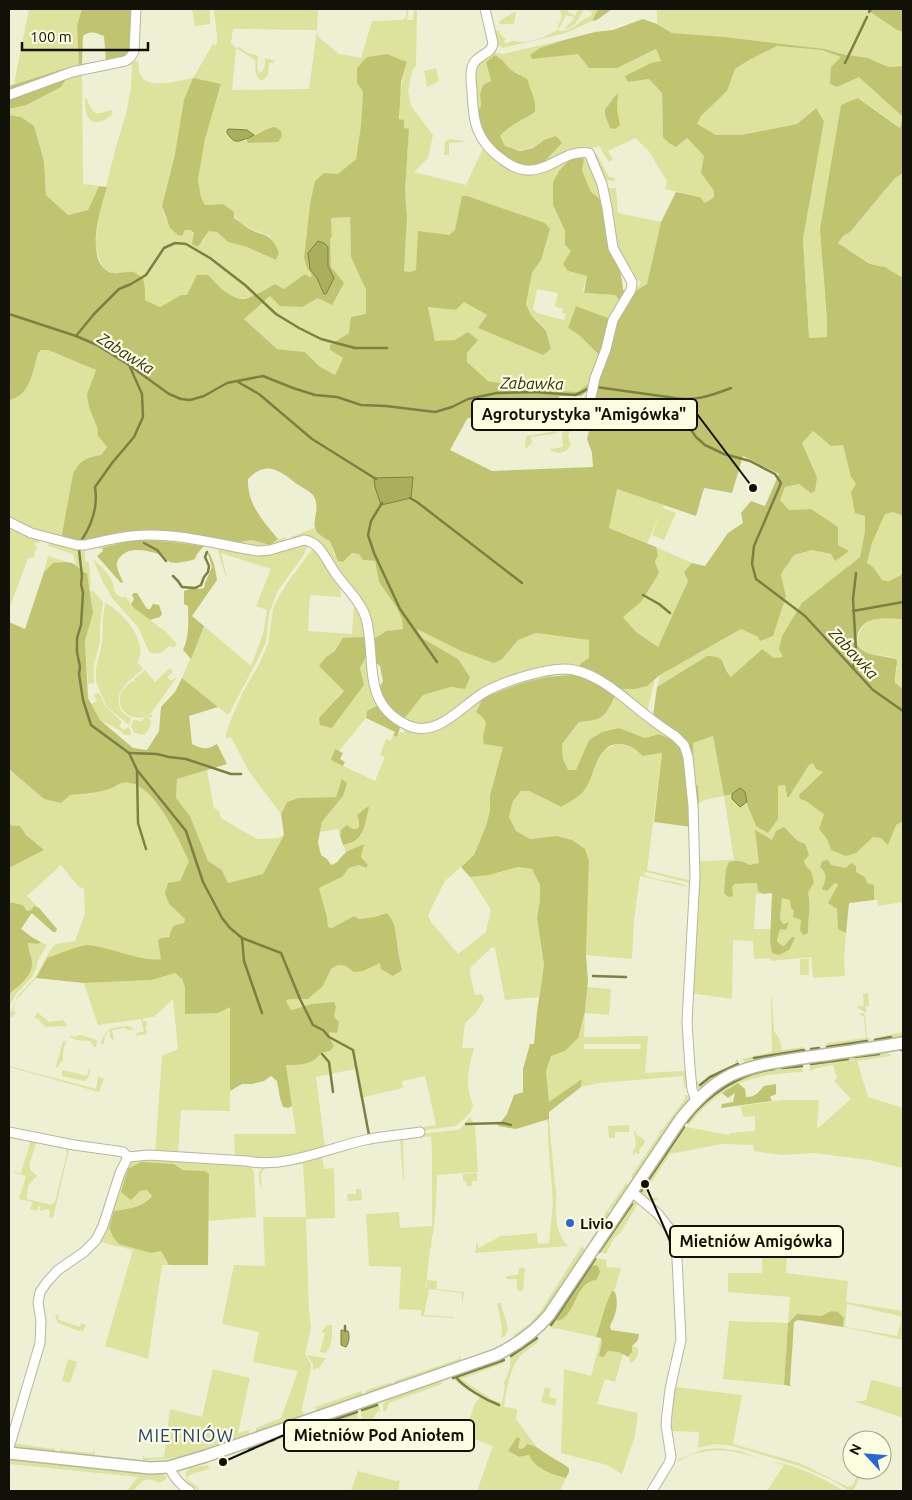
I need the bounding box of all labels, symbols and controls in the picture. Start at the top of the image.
scale bar [22,20,149,52]
text: 100 m [30,28,72,45]
water label: Zabawka [93,328,158,378]
water label: Zabawka [499,373,564,393]
callout: Agroturystyka "Amigówka" [472,399,697,430]
text: Agroturystyka "Amigówka" [482,405,686,423]
water label: Zabawka [825,623,882,683]
place label: Livio [580,1215,613,1232]
marker: Livio [564,1217,576,1229]
callout: Mietniów Amigówka [670,1226,843,1257]
text: Mietniów Amigówka [680,1232,832,1250]
callout: Mietniów Pod Aniołem [284,1420,474,1451]
district label: MIETNIÓW [138,1424,234,1445]
text: Mietniów Pod Aniołem [294,1426,464,1444]
north arrow [842,1430,892,1480]
text: N [846,1441,865,1458]

